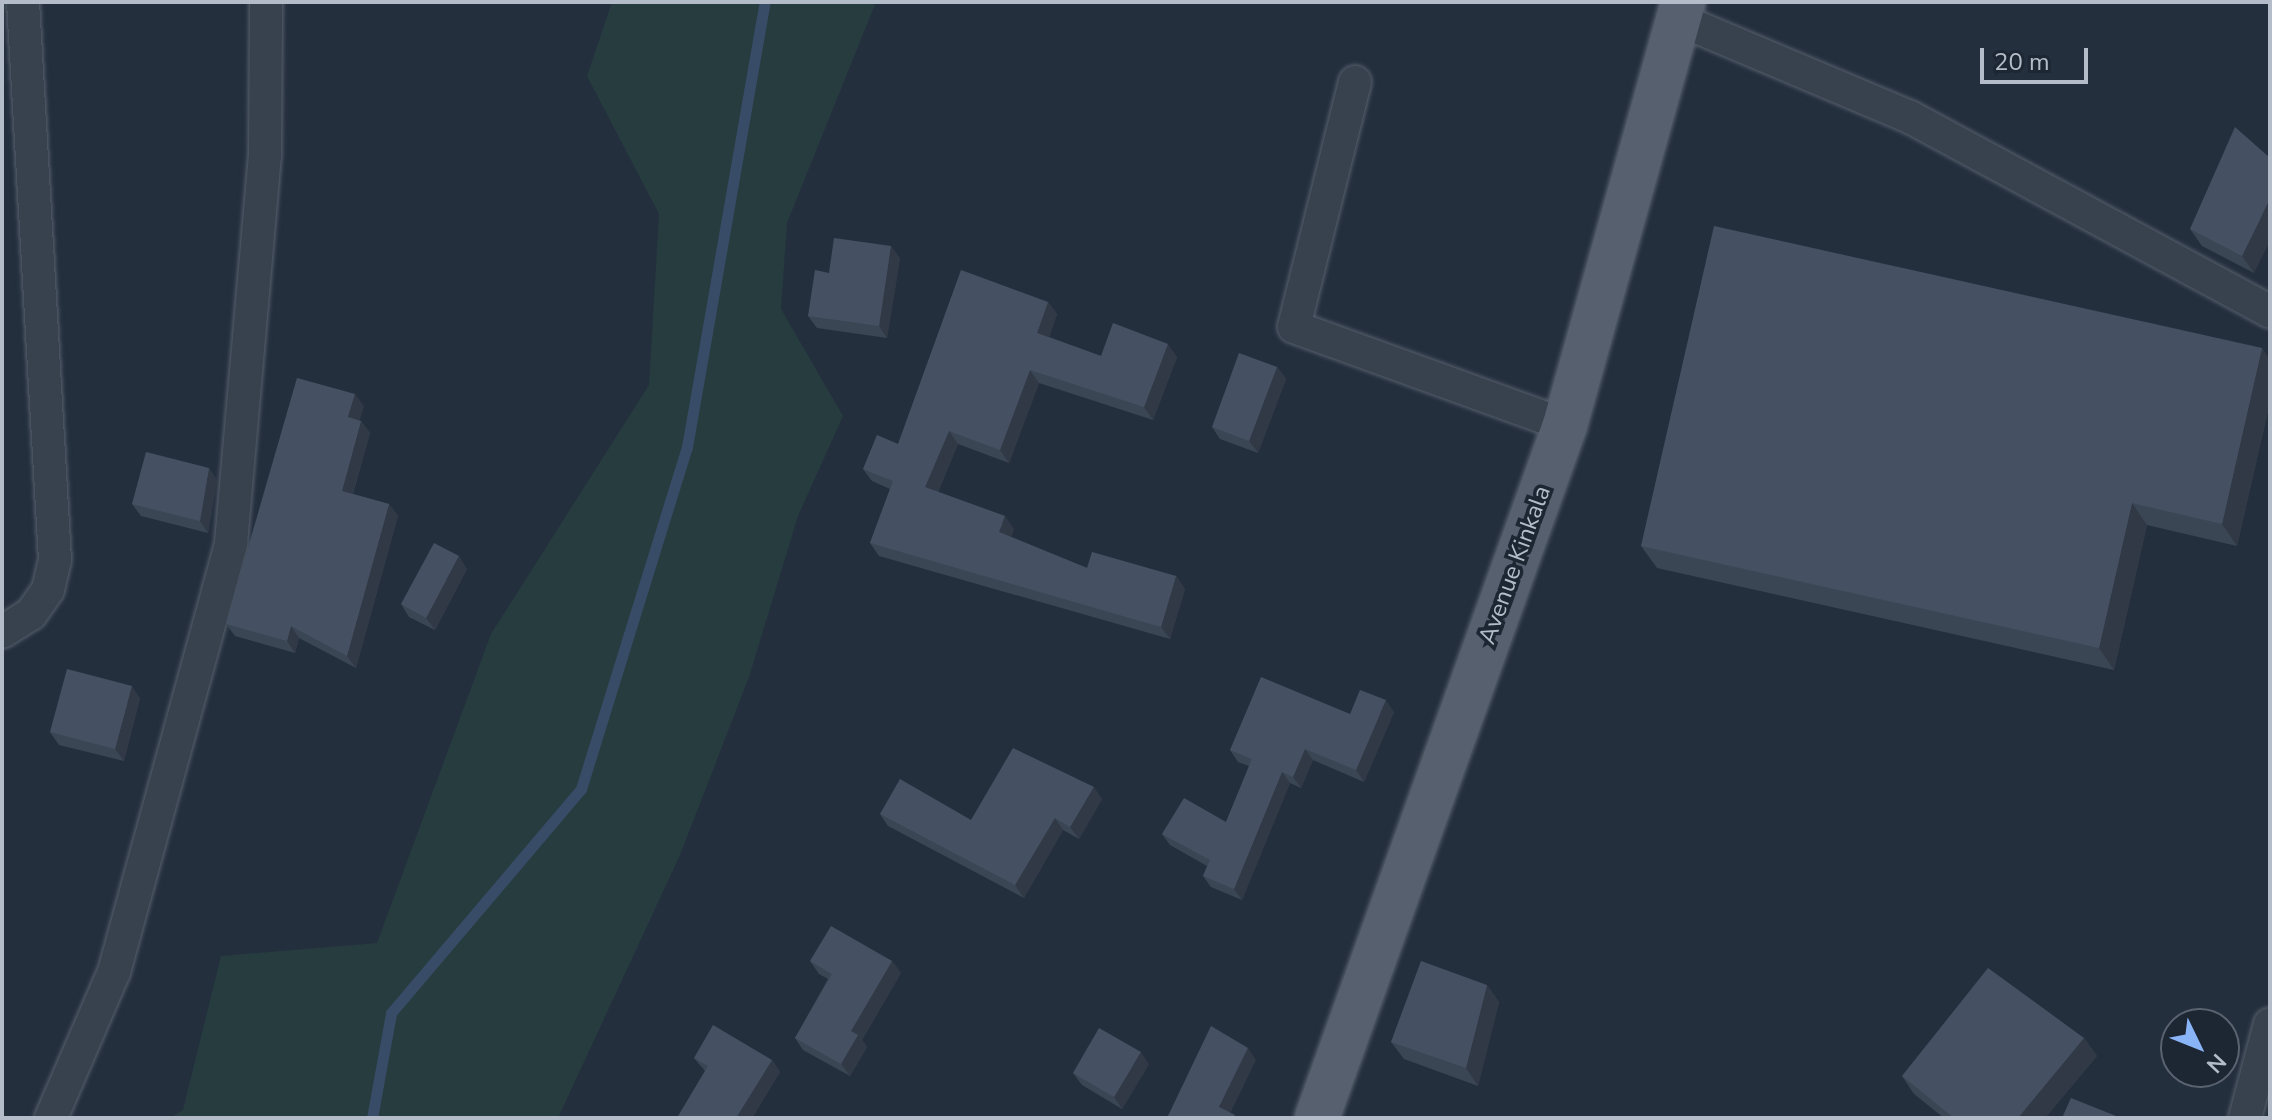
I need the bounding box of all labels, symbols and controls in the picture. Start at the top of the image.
scale bar [1984,32,2092,82]
text: 20 m [1994,46,2050,78]
street label: Avenue Kinkala [1473,482,1557,648]
north arrow [2160,1008,2240,1088]
text: N [2200,1047,2233,1079]

